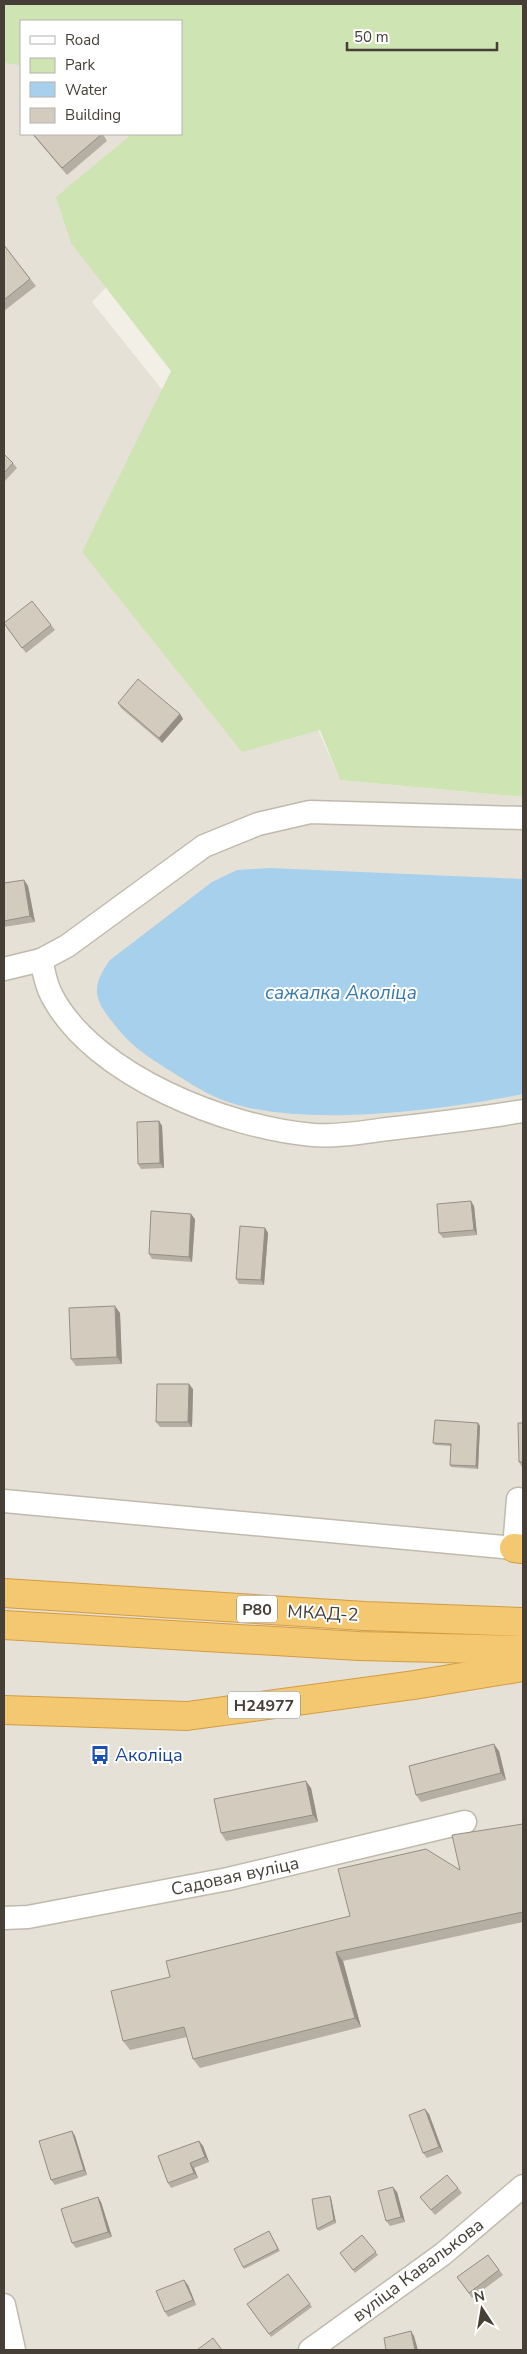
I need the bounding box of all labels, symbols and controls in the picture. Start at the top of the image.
legend [20,20,182,135]
scale bar [347,20,497,52]
text: 50 m [354,27,389,47]
text: Road [65,30,100,50]
text: Park [65,55,95,75]
text: Water [65,80,108,100]
text: Building [65,105,121,125]
water label: сажалка Аколіца [265,980,417,1006]
road number: Р80 [237,1596,277,1622]
street label: МКАД-2 [287,1599,359,1627]
road number: Н24977 [228,1692,300,1718]
place label: Аколіца [115,1743,183,1767]
bus stop icon: Аколіца [89,1744,111,1766]
street label: Садовая вуліца [169,1851,301,1901]
street label: вуліца Кавалькова [347,2213,489,2327]
north arrow [457,2284,507,2334]
text: N [472,2286,487,2307]

